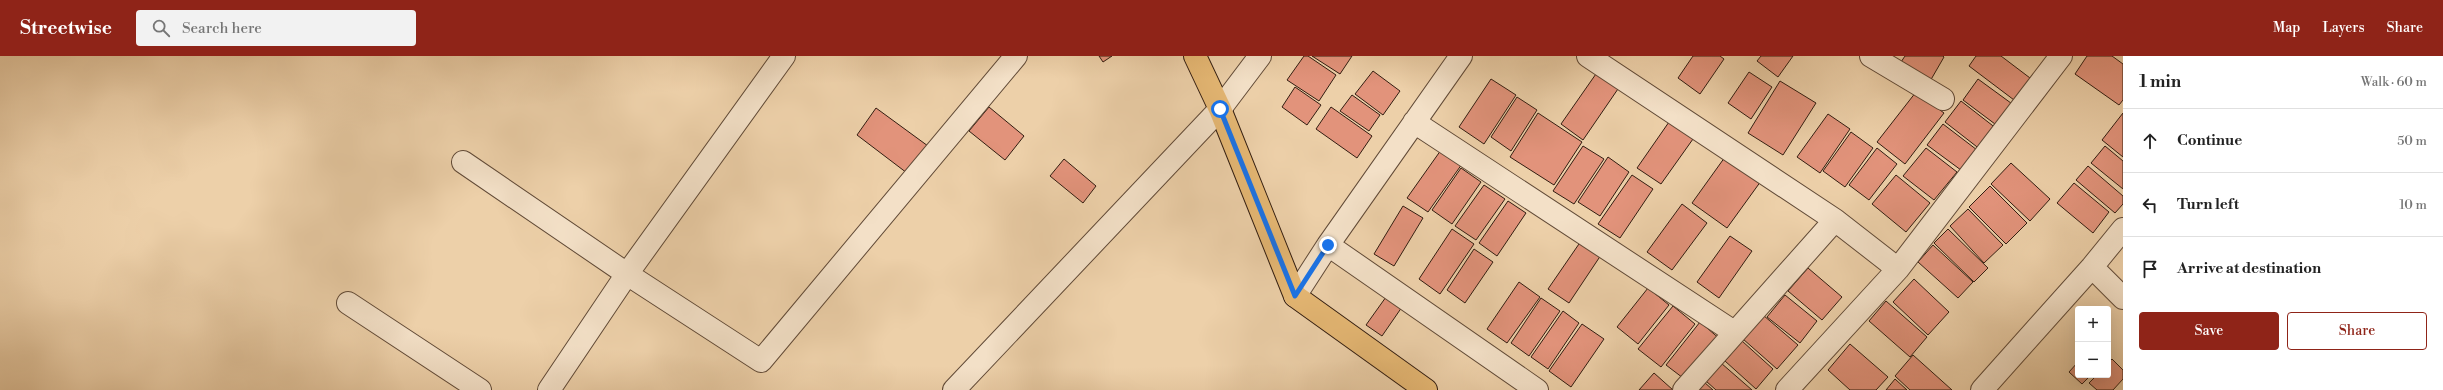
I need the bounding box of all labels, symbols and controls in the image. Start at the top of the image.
search box [136,10,416,46]
text: Streetwise [20,16,112,40]
icon: search [150,17,172,39]
text: Search here [182,19,262,38]
text: Map [2273,19,2300,37]
text: Layers [2322,19,2365,37]
text: Share [2387,19,2423,37]
text: 1 min [2139,71,2181,93]
text: Walk · 60 m [2361,74,2427,90]
route start [1211,100,1229,118]
icon: ahead [2139,130,2161,152]
text: Continue [2177,131,2242,150]
text: 50 m [2397,133,2427,149]
icon: left [2139,194,2161,216]
text: Turn left [2177,195,2239,214]
text: 10 m [2399,197,2427,213]
route end [1319,236,1337,254]
icon: arrive [2139,258,2161,280]
text: Arrive at destination [2177,259,2321,278]
map controls [2075,306,2111,378]
button: + [2075,306,2111,342]
button: Save [2139,312,2279,350]
button: Share [2287,312,2427,350]
button: − [2075,342,2111,378]

